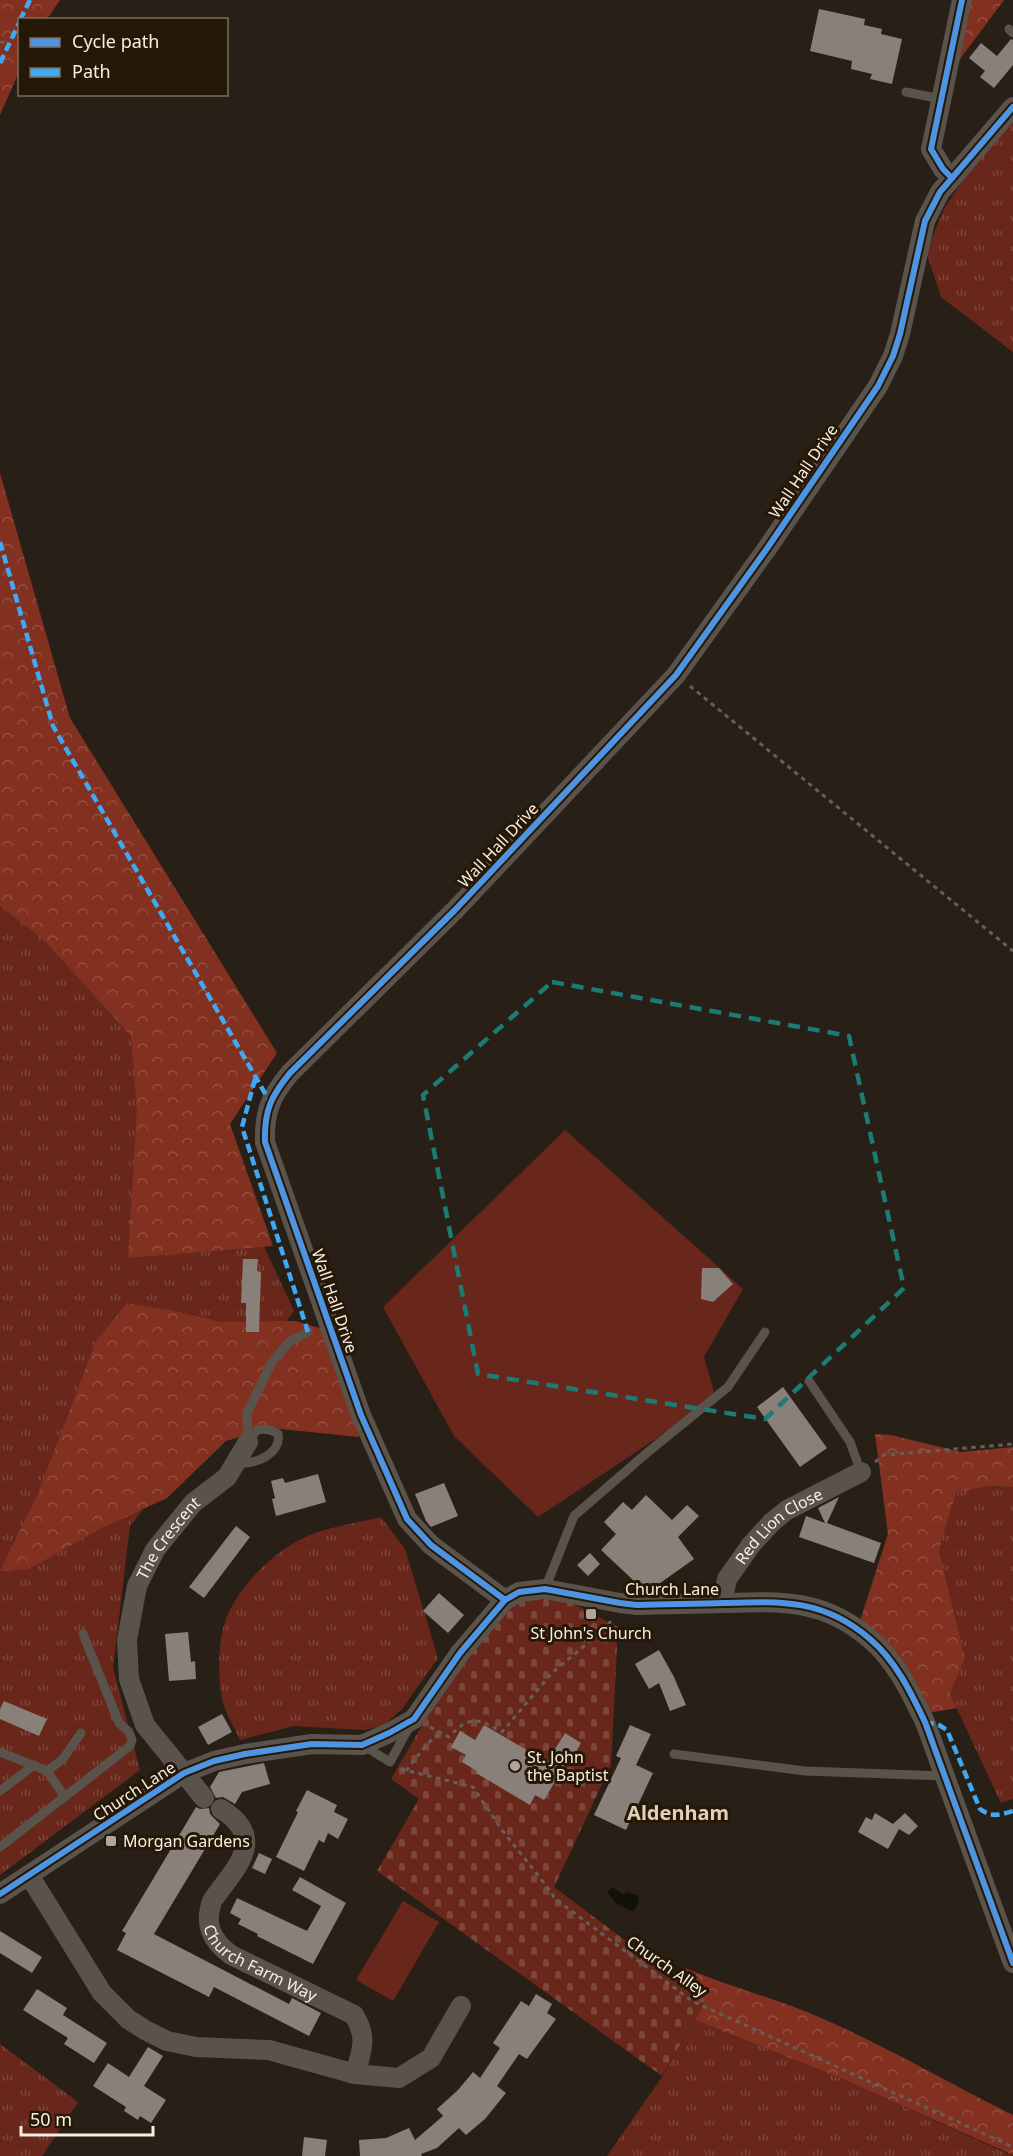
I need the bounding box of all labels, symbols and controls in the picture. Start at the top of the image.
legend [18,18,228,96]
text: Cycle path [72,29,159,53]
text: Path [72,59,111,83]
street label: Wall Hall Drive [763,420,843,522]
street label: Wall Hall Drive [453,798,543,892]
street label: Wall Hall Drive [307,1246,363,1356]
street label: Red Lion Close [730,1483,826,1569]
street label: The Crescent [131,1491,204,1583]
street label: Church Lane [625,1578,719,1600]
marker: St John's Church [584,1607,598,1621]
place label: St John's Church [530,1622,652,1644]
place label: St. John the Baptist [527,1746,609,1786]
street label: Church Lane [89,1756,179,1826]
marker: St. John the Baptist [508,1759,522,1773]
district label: Aldenham [627,1799,729,1826]
place label: Morgan Gardens [123,1830,250,1852]
marker: Morgan Gardens [104,1834,118,1848]
street label: Church Farm Way [198,1922,321,2007]
street label: Church Alley [622,1930,712,2002]
scale bar [21,2099,153,2137]
text: 50 m [30,2107,72,2131]

